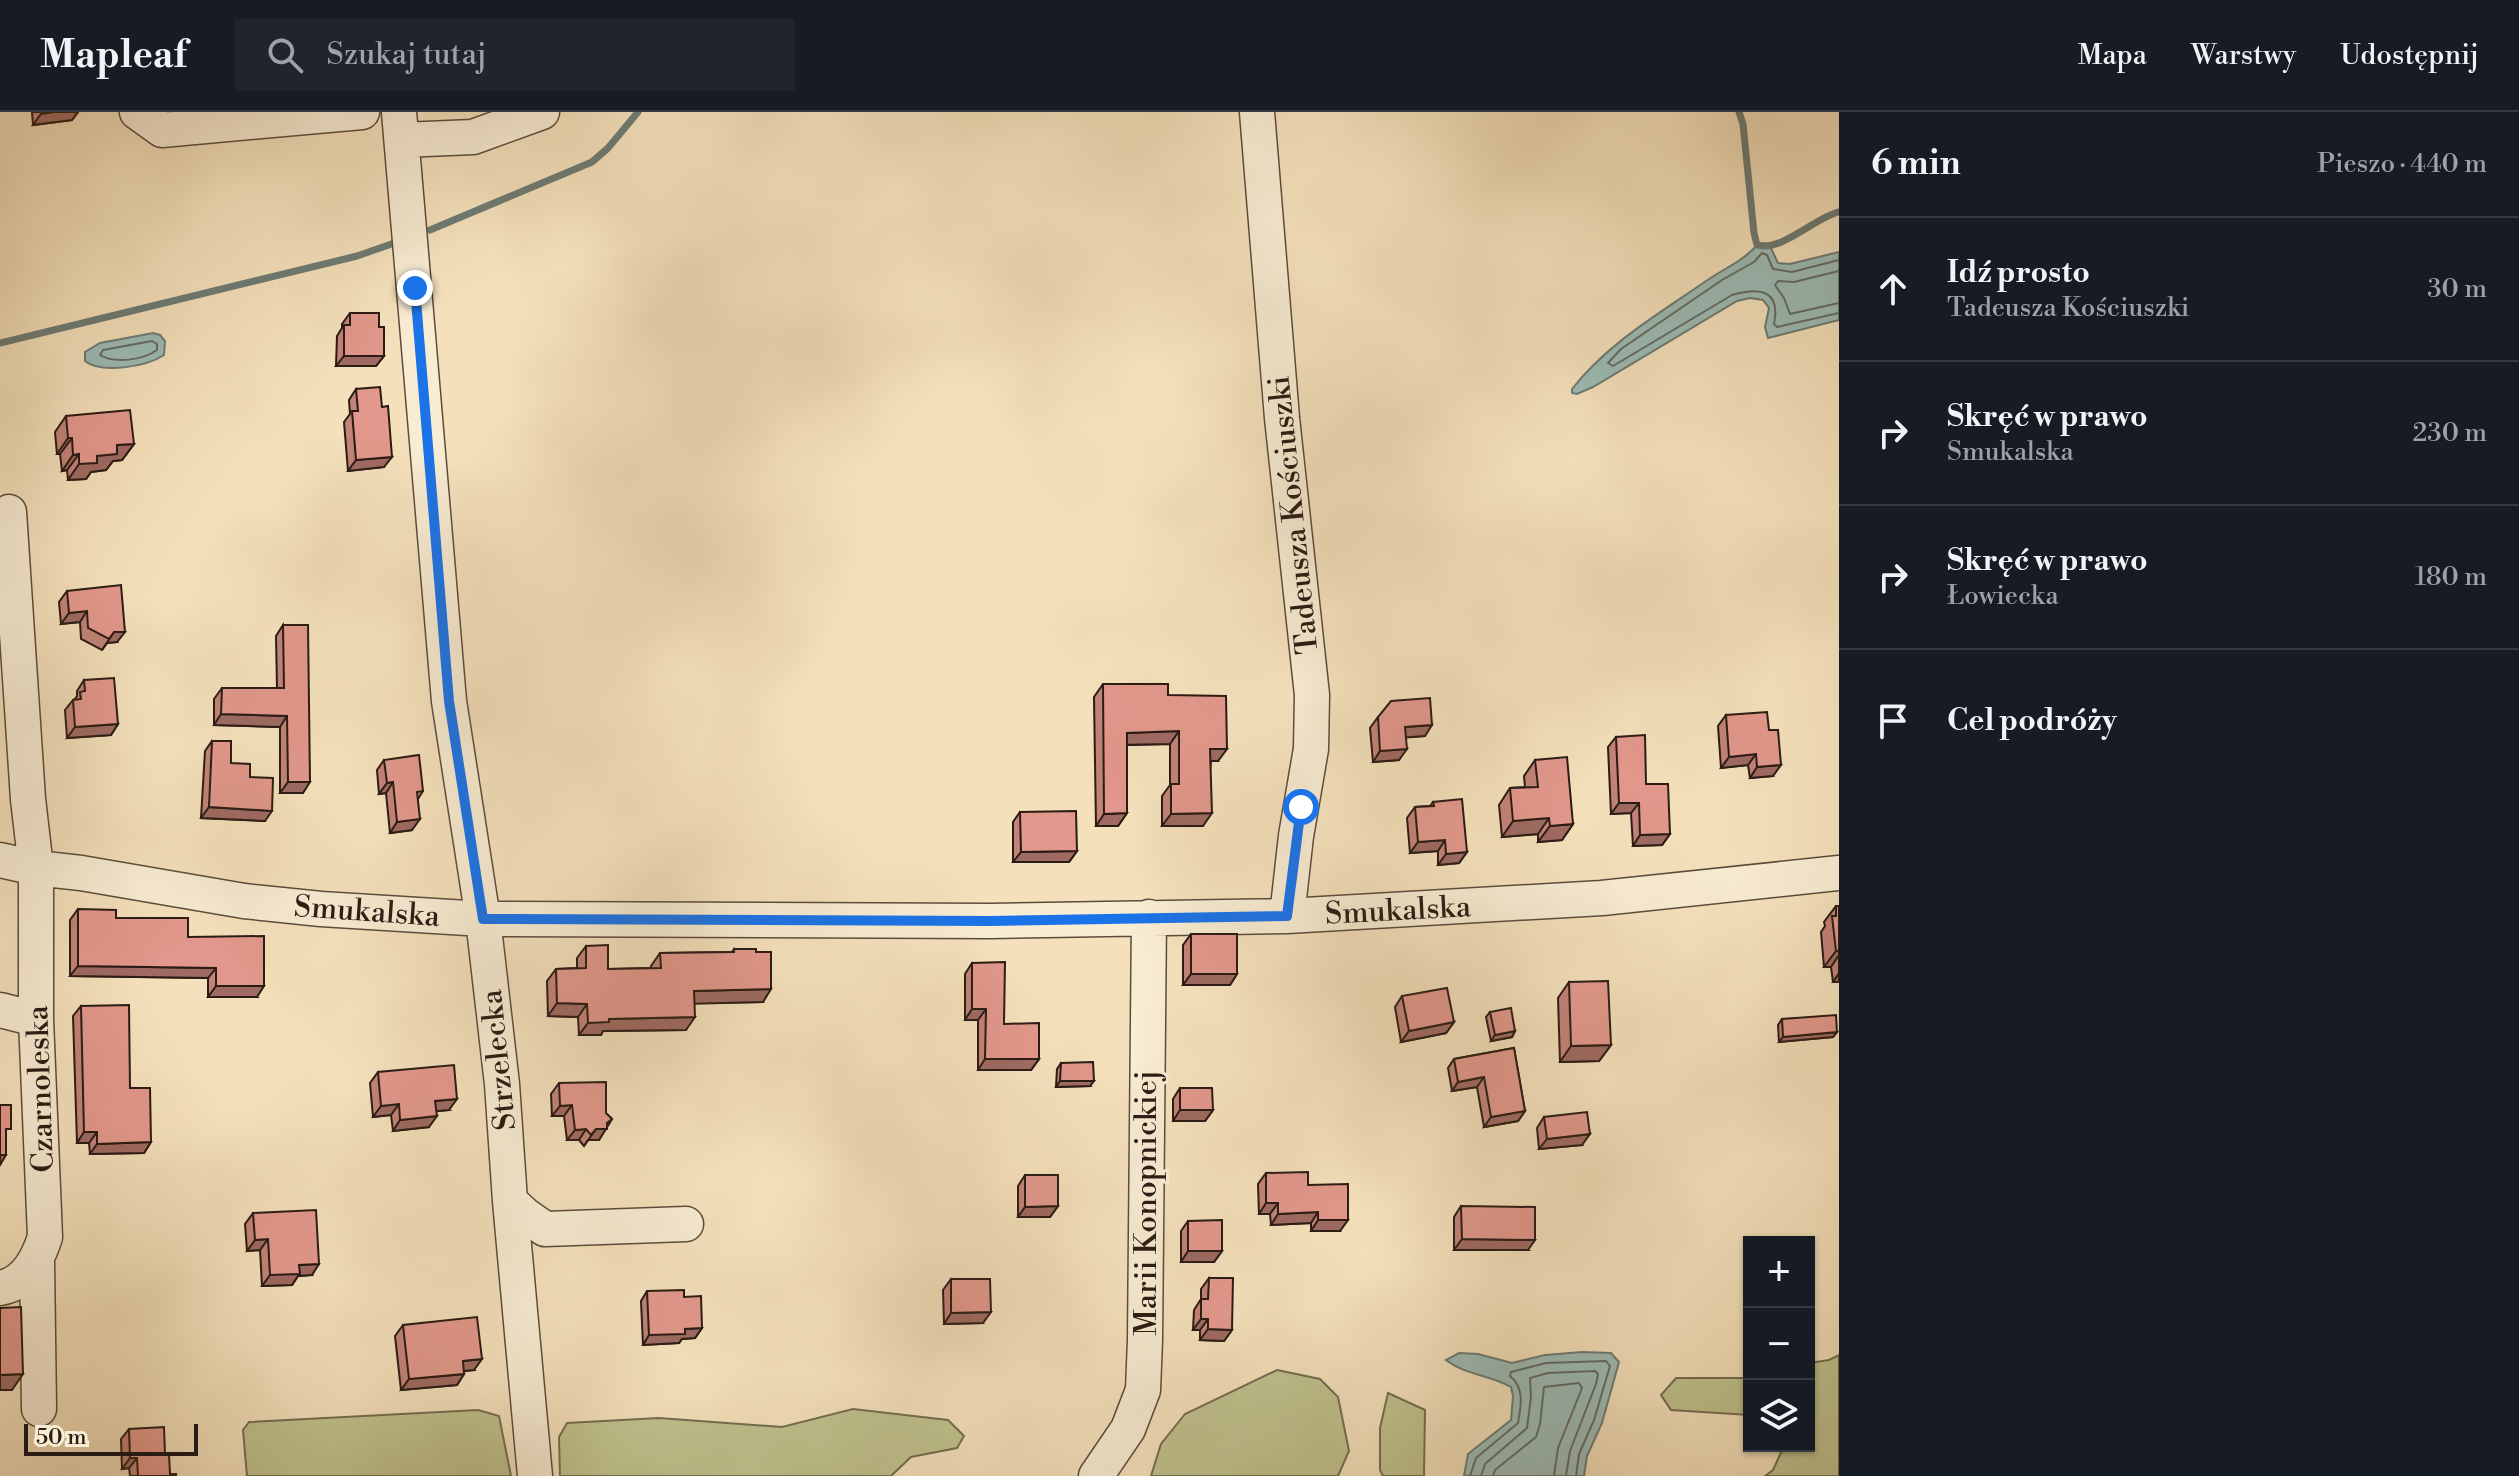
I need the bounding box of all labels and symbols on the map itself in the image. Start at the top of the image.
route end [397,270,433,306]
street label: Tadeusza Kościuszki [1260,374,1328,656]
route start [1283,789,1319,825]
street label: Smukalska [293,888,442,936]
street label: Smukalska [1324,888,1473,934]
street label: Strzelecka [473,987,525,1132]
street label: Czarnoleska [19,1004,63,1173]
street label: Marii Konopnickiej [1128,1070,1166,1336]
scale bar [24,1420,198,1456]

